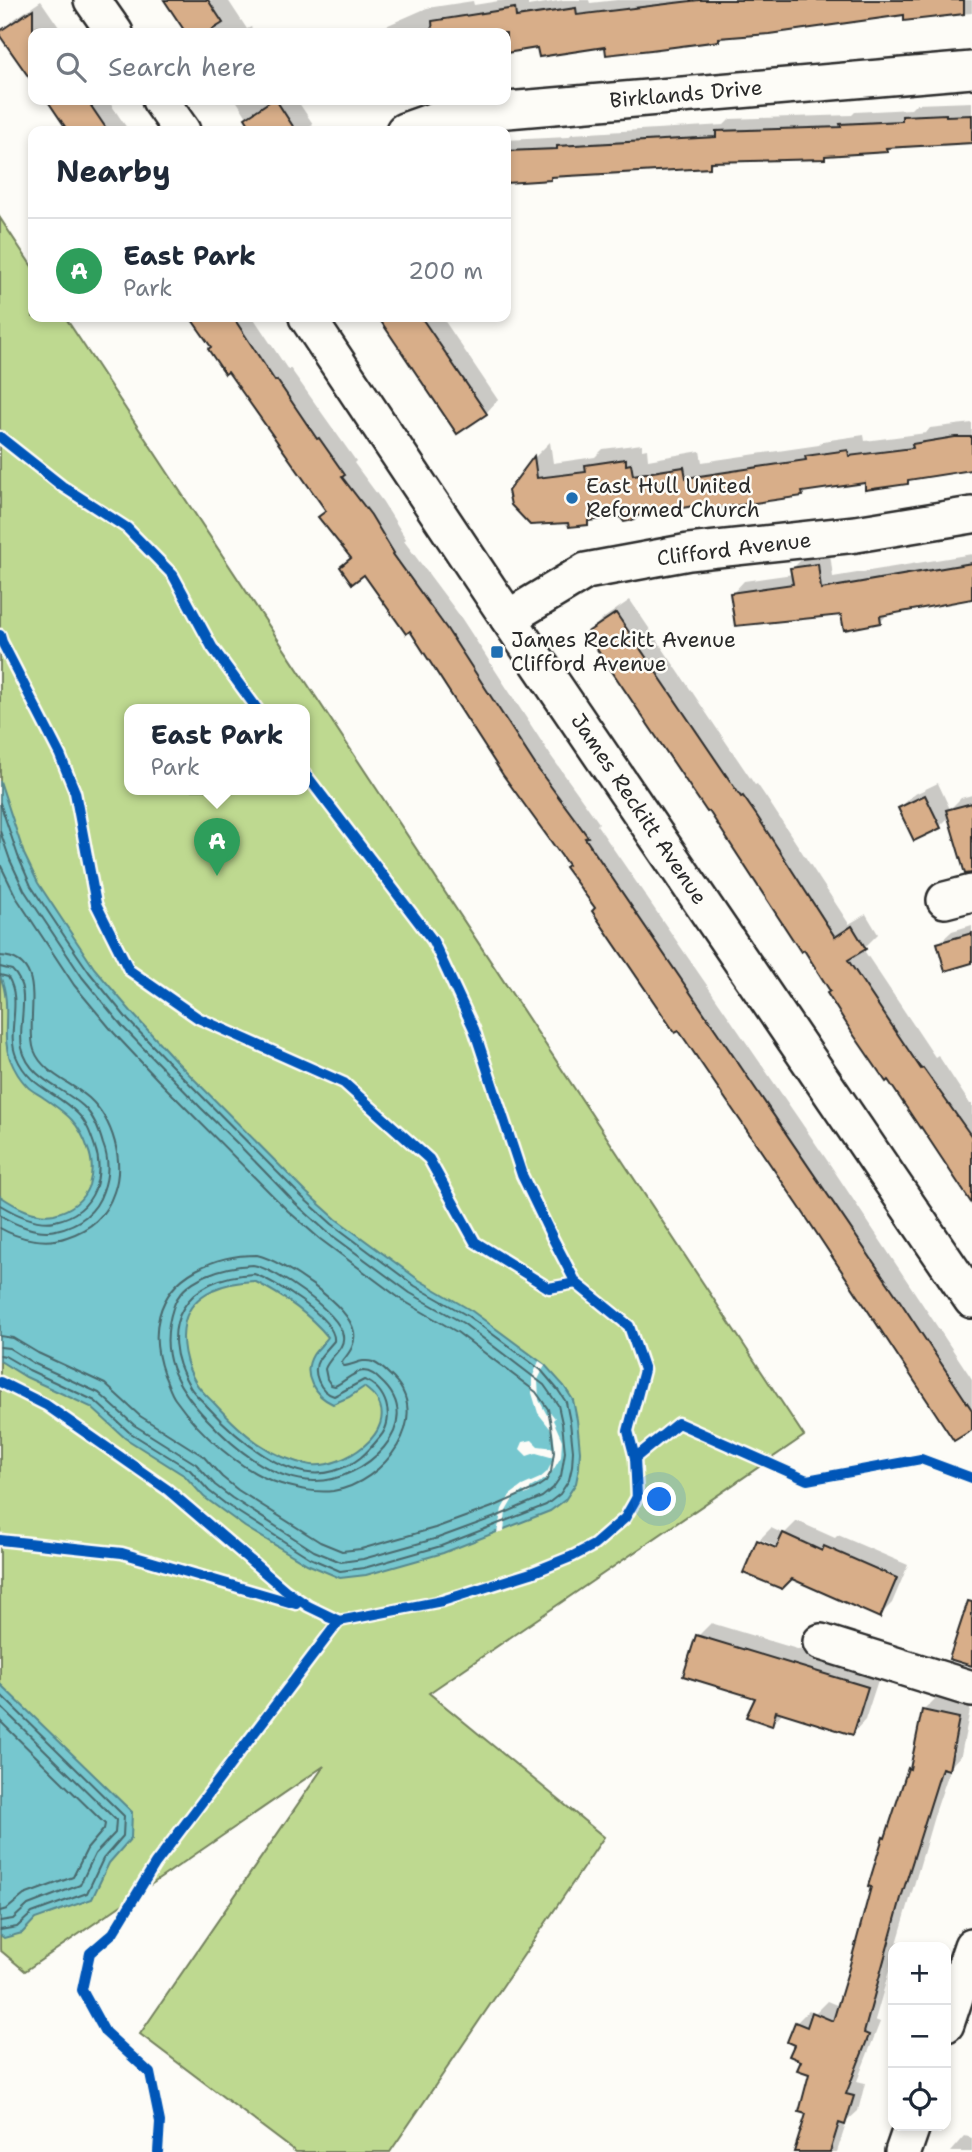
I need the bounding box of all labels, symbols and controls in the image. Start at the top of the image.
search box [28,28,511,105]
icon: search [52,48,90,86]
text: Search here [108,49,257,84]
street label: Birklands Drive [608,73,764,115]
text: Nearby [56,151,171,192]
text: East Park [123,238,256,273]
text: A [70,256,88,286]
text: 200 m [408,256,483,286]
text: Park [123,273,172,303]
place label: East Hull United Reformed Church [586,472,760,524]
marker: East Hull United Reformed Church [564,490,580,506]
street label: Clifford Avenue [655,526,813,572]
place label: James Reckitt Avenue Clifford Avenue [511,626,736,678]
marker: James Reckitt Avenue Clifford Avenue [489,644,505,660]
popup [124,704,310,795]
street label: James Reckitt Avenue [565,708,713,910]
text: East Park [150,717,284,752]
text: Park [150,752,200,782]
pin: A [194,818,240,876]
your location [642,1482,676,1516]
map controls [888,1942,951,2131]
button: + [888,1942,951,2005]
button: − [888,2005,951,2068]
button: locate [888,2068,951,2131]

